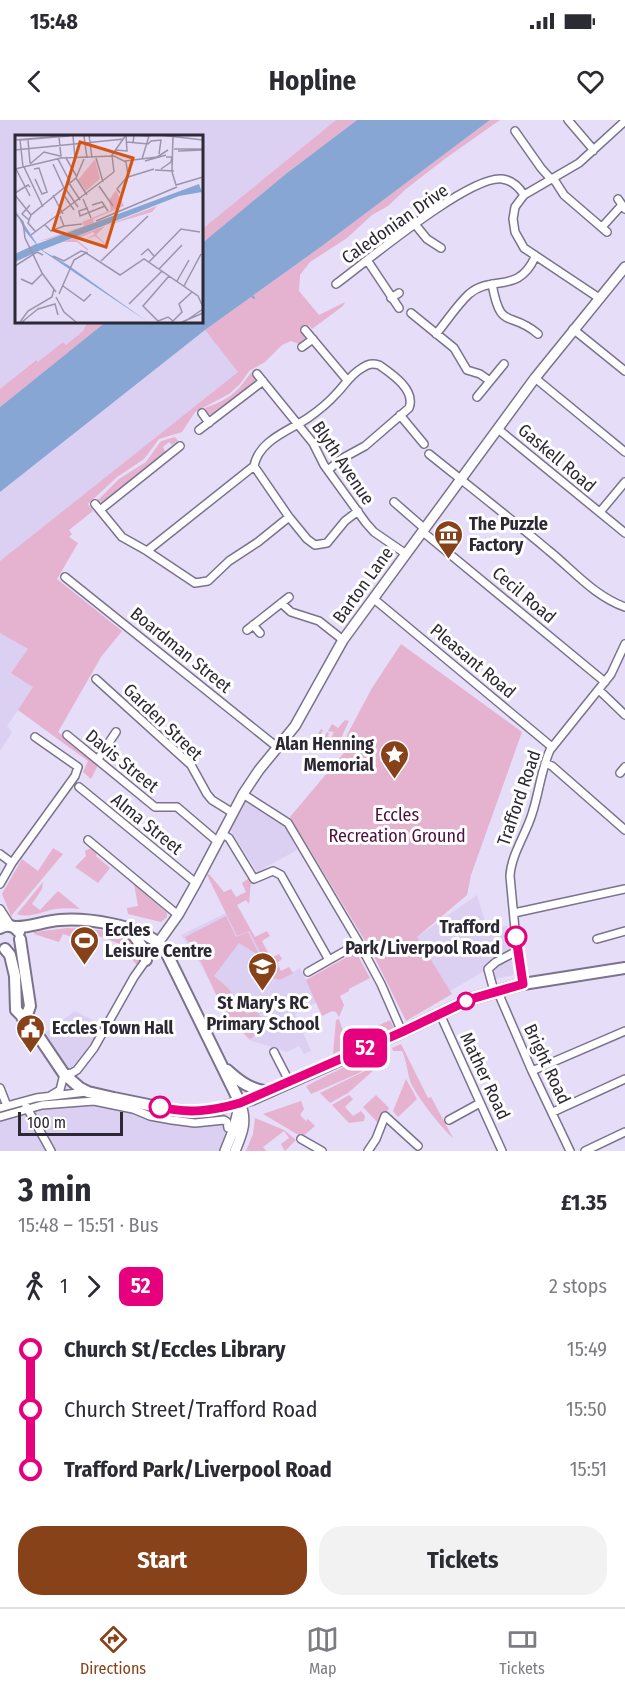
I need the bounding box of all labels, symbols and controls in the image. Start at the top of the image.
text: 15:48 [30,8,78,35]
icon: back [18,65,51,98]
text: Hopline [269,65,356,97]
icon: heart [574,65,607,98]
inset map [15,135,202,322]
street label: Caledonian Drive [338,179,453,269]
street label: Blyth Avenue [307,417,379,509]
street label: Gaskell Road [514,419,600,497]
place label: The Puzzle Factory [469,513,548,556]
museum icon: The Puzzle Factory [432,518,464,560]
street label: Barton Lane [328,543,398,627]
street label: Cecil Road [488,562,560,628]
street label: Boardman Street [126,602,236,698]
street label: Pleasant Road [426,619,520,703]
street label: Garden Street [119,679,207,765]
street label: Davis Street [81,725,163,797]
place label: Alan Henning Memorial [274,733,374,776]
place icon: Alan Henning Memorial [379,738,411,780]
street label: Trafford Road [492,747,546,849]
street label: Alma Street [107,789,187,859]
park label: Eccles Recreation Ground [328,804,466,847]
place label: Trafford Park/Liverpool Road [345,916,500,959]
place label: Eccles Leisure Centre [105,919,212,962]
sports icon: Eccles Leisure Centre [68,924,100,966]
marker: Trafford Park/Liverpool Road [505,926,527,948]
school or university icon: St Mary's RC Primary School [247,950,279,992]
place label: St Mary's RC Primary School [206,992,320,1035]
unlabelled marker [457,992,475,1010]
public building icon: Eccles Town Hall [15,1012,47,1054]
place label: Eccles Town Hall [52,1017,174,1039]
street label: Bright Road [519,1020,575,1108]
line badge: 52 [338,1028,392,1068]
street label: Mather Road [455,1029,515,1123]
text: 52 [355,1035,375,1061]
unlabelled marker [149,1096,171,1118]
scale bar [18,1109,123,1136]
text: 100 m [27,1113,66,1132]
text: 3 min [18,1170,92,1210]
text: £1.35 [561,1189,607,1216]
text: 15:48 – 15:51 · Bus [18,1213,159,1237]
icon: walk [18,1270,51,1303]
icon: forward [77,1270,110,1303]
text: 52 [131,1273,151,1299]
text: 1 [60,1274,68,1298]
text: 2 stops [549,1274,607,1298]
text: Church St/Eccles Library [64,1336,286,1363]
text: 15:49 [567,1337,607,1361]
text: Church Street/Trafford Road [64,1396,317,1423]
text: 15:50 [566,1397,607,1421]
text: Trafford Park/Liverpool Road [64,1456,332,1483]
text: 15:51 [570,1457,607,1481]
button: Start [18,1526,307,1595]
button: Tickets [319,1526,607,1595]
tab: Directions [80,1623,146,1678]
tab: Map [306,1623,339,1678]
tab: Tickets [499,1623,545,1678]

